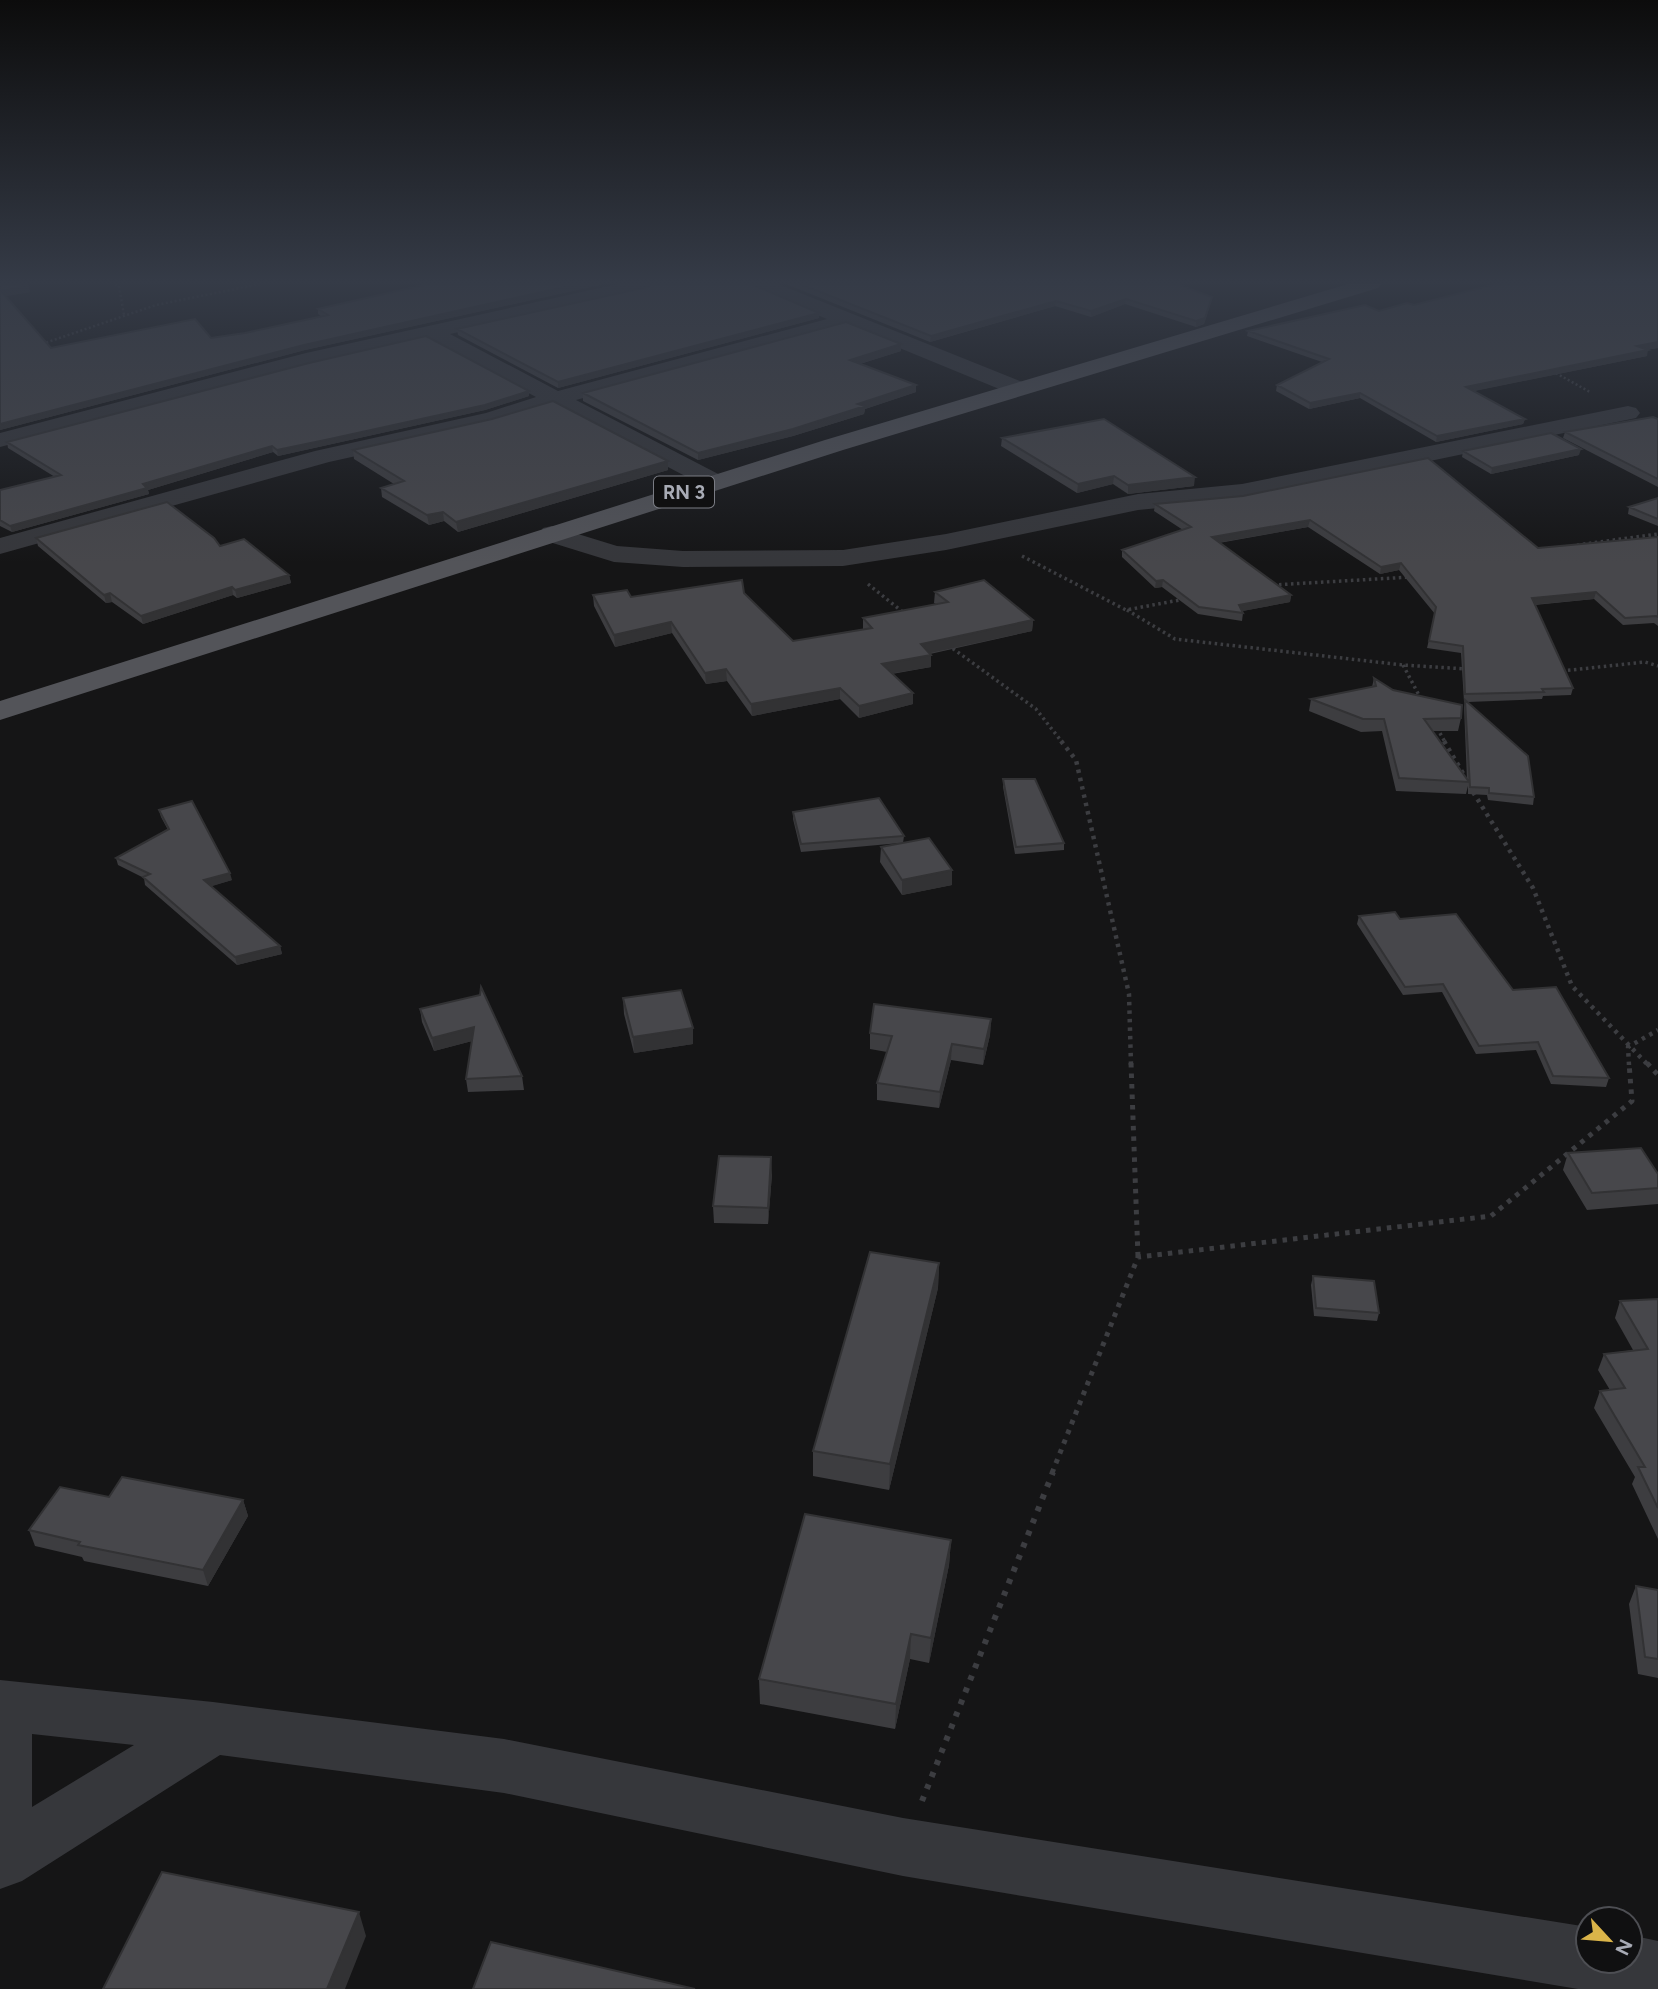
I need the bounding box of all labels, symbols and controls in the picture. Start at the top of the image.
road number: RN 3 [654,477,714,508]
north arrow [1574,1905,1644,1975]
text: N [1610,1936,1637,1959]

